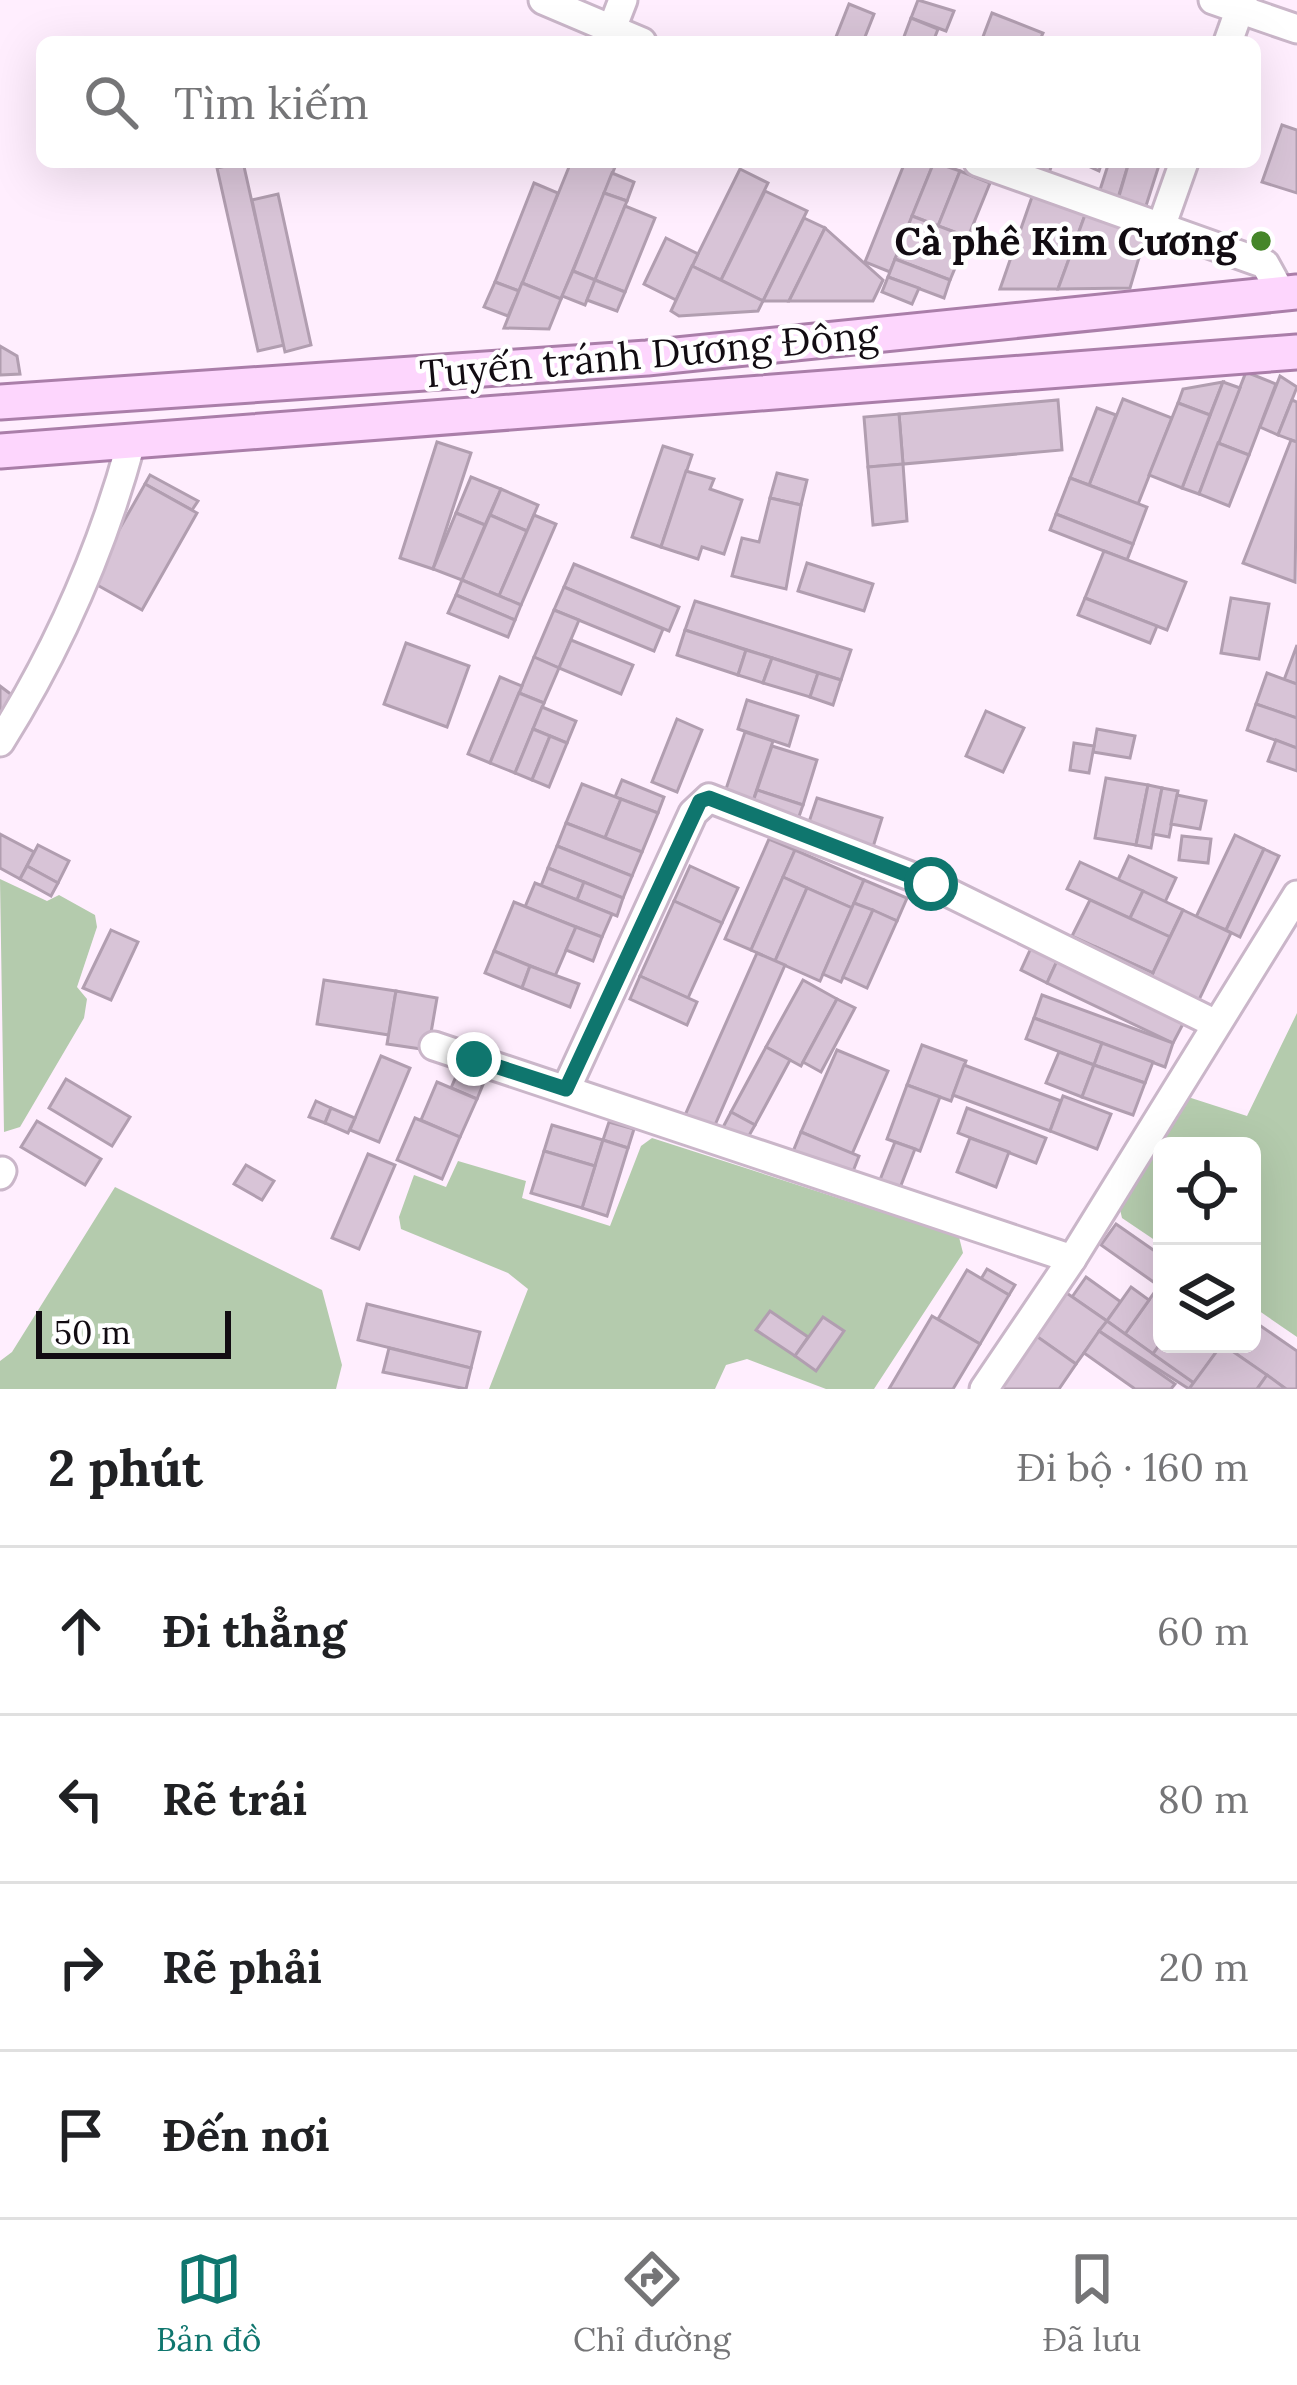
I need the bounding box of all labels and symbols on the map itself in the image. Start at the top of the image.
place label: Cà phê Kim Cương [894,216,1238,266]
marker: Cà phê Kim Cương [1248,228,1274,254]
street label: Tuyến tránh Dương Đông [418,309,882,399]
route start [904,857,958,911]
route end [447,1032,501,1086]
scale bar [36,1305,231,1358]

